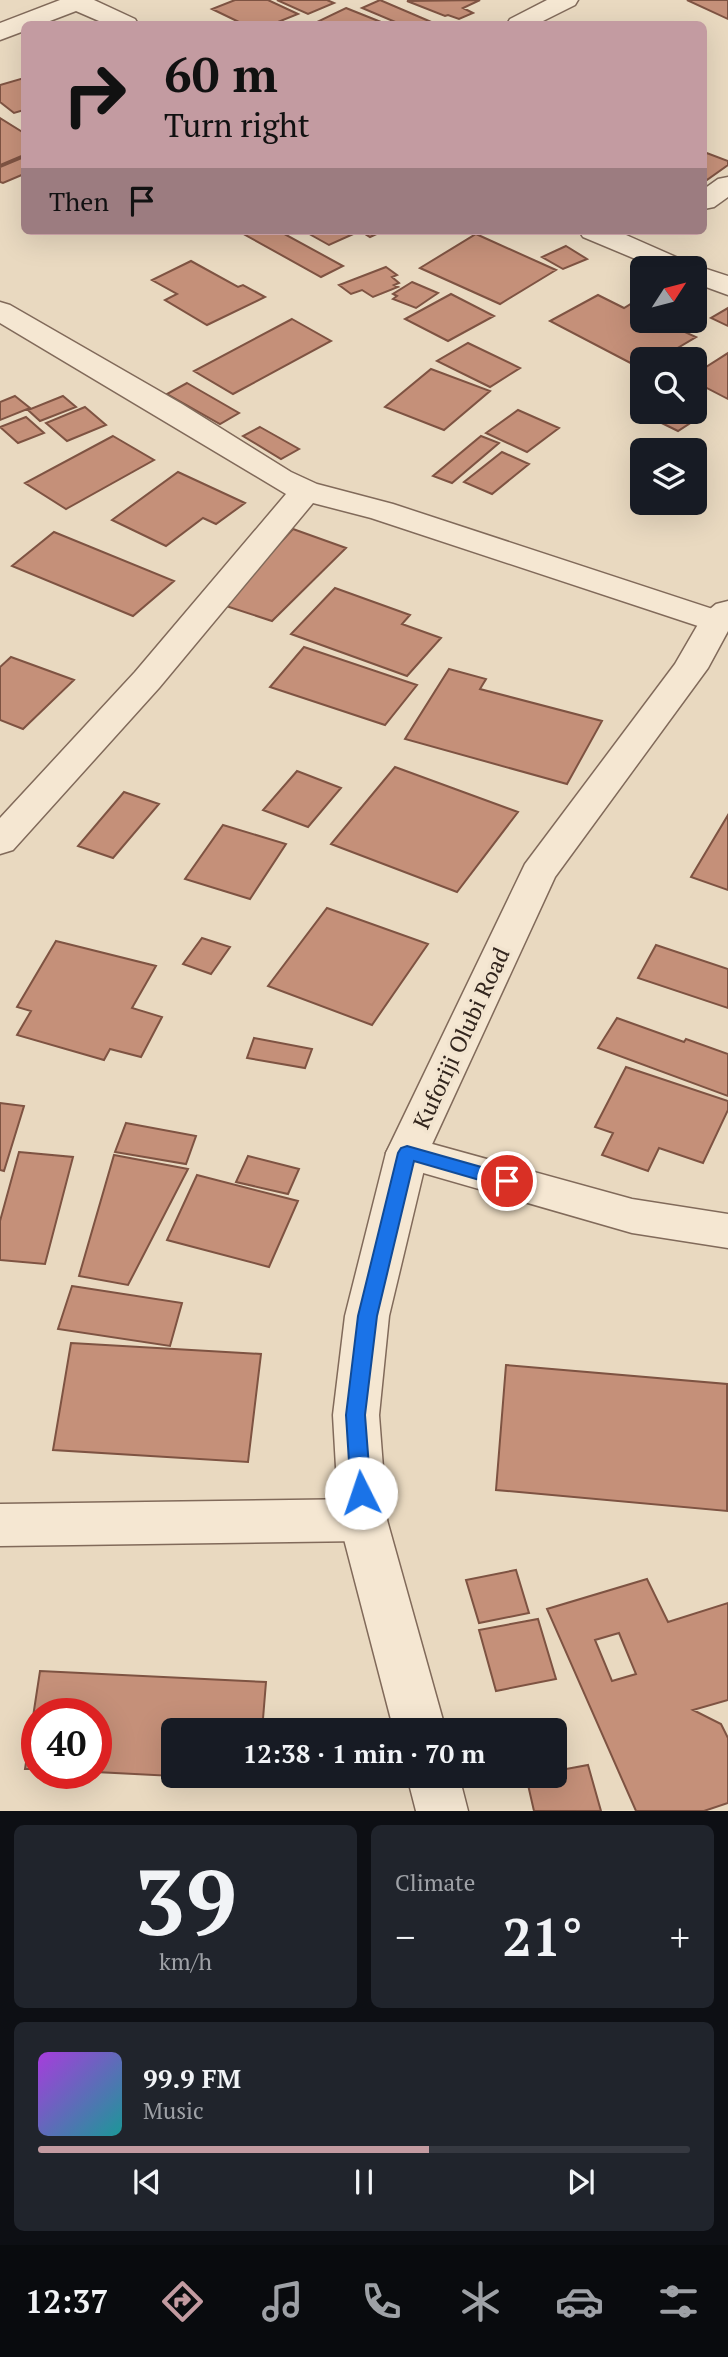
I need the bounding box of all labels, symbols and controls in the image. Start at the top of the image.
text: 60 m [164,41,278,106]
icon: right [49,49,140,140]
text: Turn right [164,104,310,146]
icon: arrive [123,182,161,220]
text: Then [49,184,109,218]
north arrow [630,256,707,332]
map controls [630,256,707,515]
button: search [630,347,707,424]
button: layers [630,438,707,515]
street label: Kuforiji Olubi Road [405,942,517,1134]
pin [477,1151,537,1211]
icon: arrive [488,1162,526,1200]
position arrow [324,1456,398,1530]
speed limit sign: 40 [21,1698,112,1789]
text: 12:38 · 1 min · 70 m [243,1736,485,1770]
text: 39 [134,1840,237,1961]
text: Climate [395,1867,475,1898]
text: 21° [502,1902,583,1971]
text: − [395,1912,415,1962]
text: + [670,1912,690,1962]
text: km/h [159,1946,212,1977]
text: 99.9 FM [143,2061,241,2095]
text: Music [143,2095,204,2126]
icon: previous [128,2163,166,2201]
icon: pause [345,2163,383,2201]
icon: next [562,2163,600,2201]
icon: directions [158,2277,207,2326]
icon: music [258,2277,307,2326]
icon: phone [357,2277,406,2326]
icon: climate [456,2277,505,2326]
icon: car [555,2277,604,2326]
icon: filters [654,2277,703,2326]
text: 12:37 [25,2280,108,2322]

